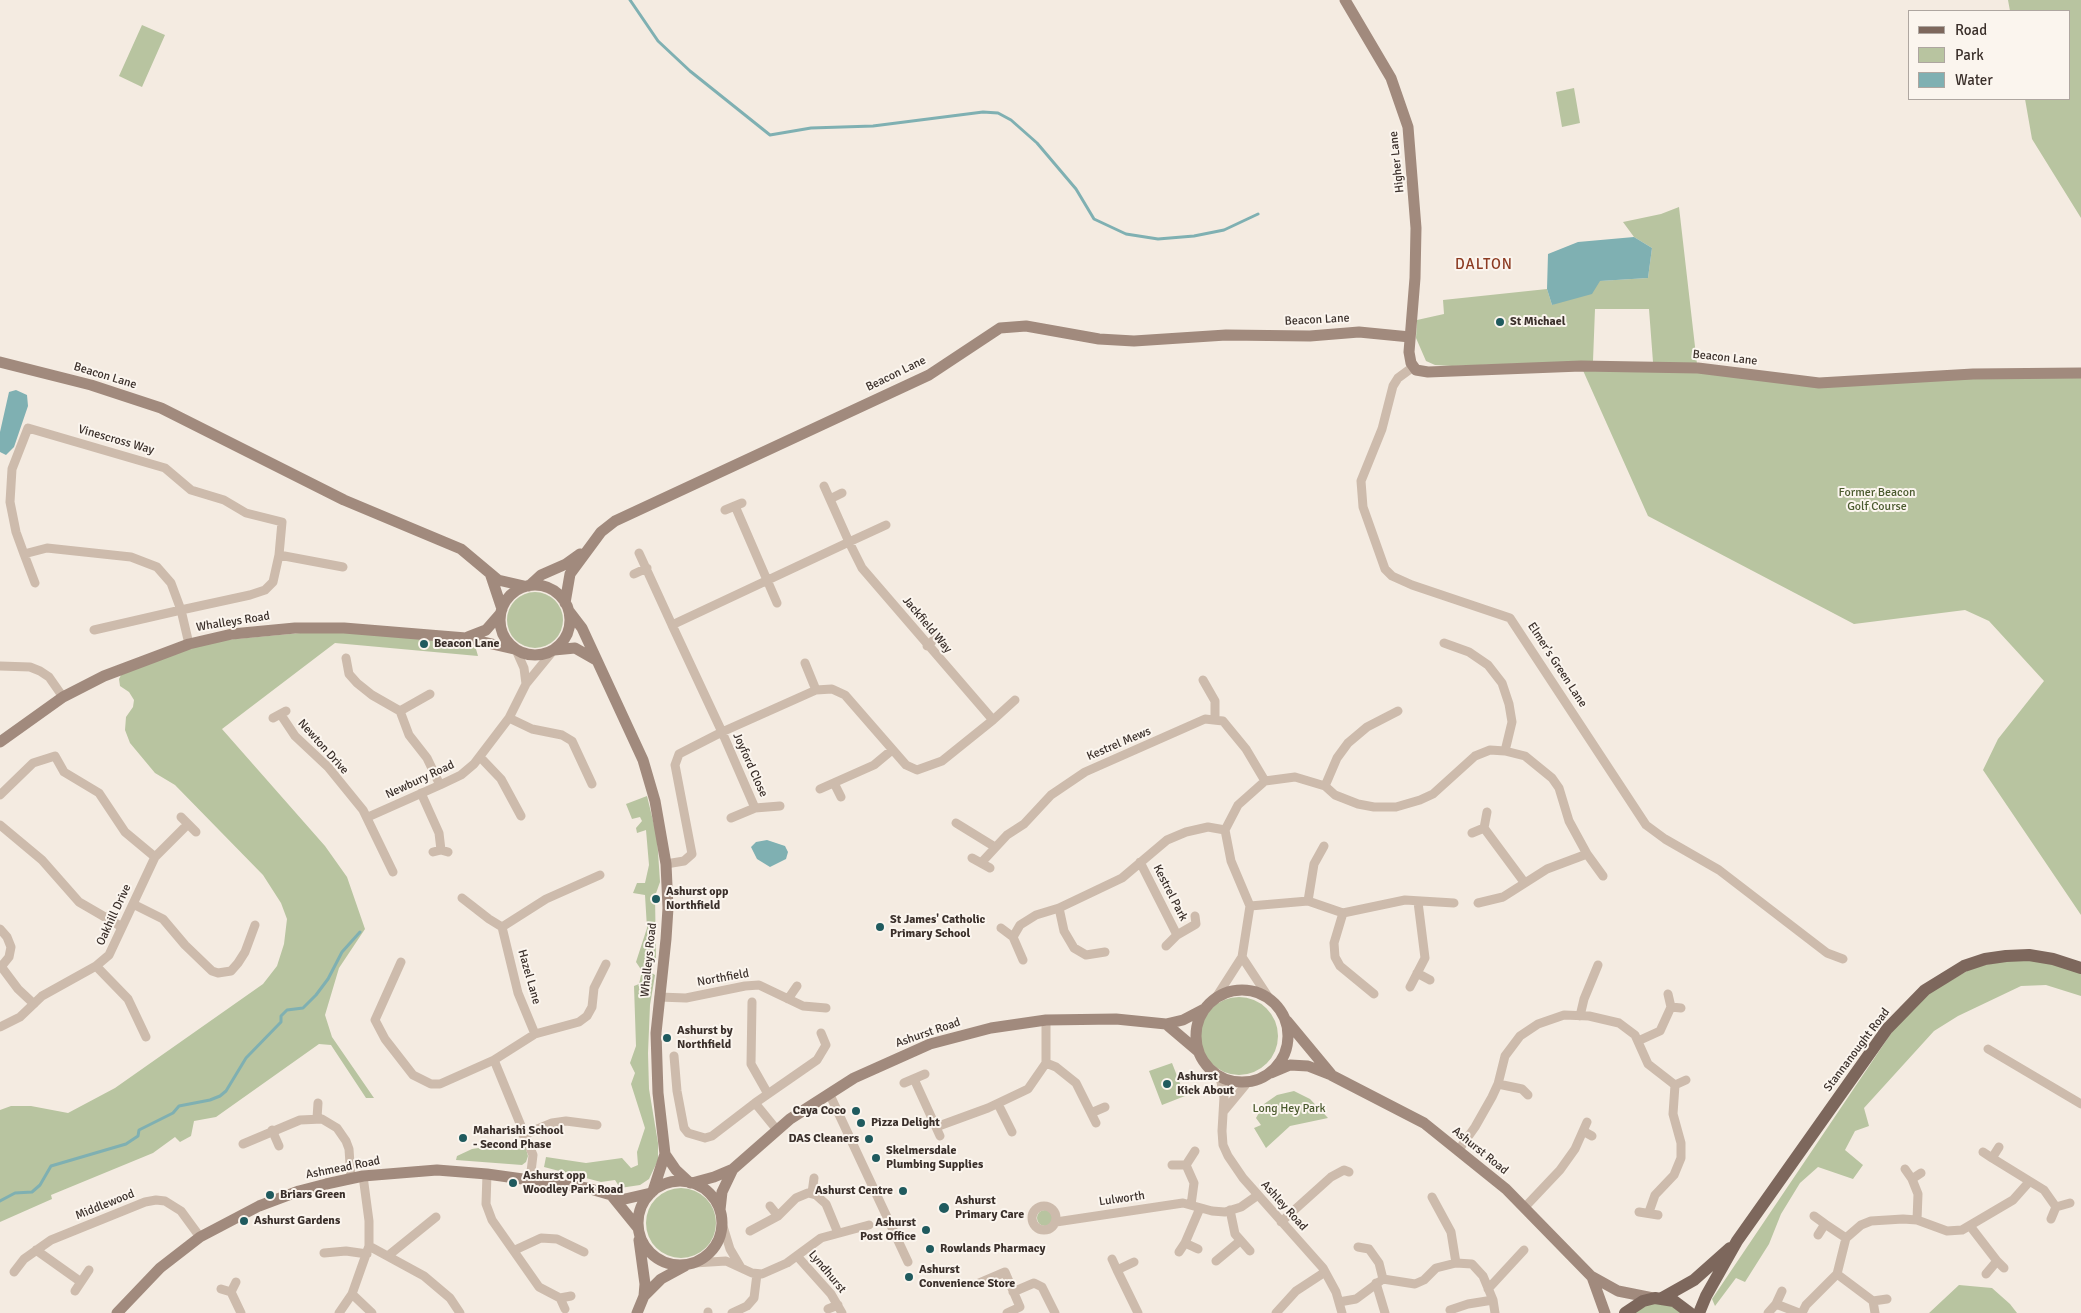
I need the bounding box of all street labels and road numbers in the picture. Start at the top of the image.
street label: Higher Lane [1387,130,1407,194]
street label: Beacon Lane [1284,311,1350,329]
street label: Beacon Lane [1692,347,1758,369]
street label: Beacon Lane [864,353,928,395]
street label: Beacon Lane [72,360,138,392]
street label: Vinescross Way [76,422,156,458]
street label: Jackfield Way [899,594,955,656]
street label: Whalleys Road [195,609,271,635]
street label: Elmer's Green Lane [1524,620,1590,710]
street label: Newton Drive [294,716,352,778]
street label: Kestrel Mews [1085,724,1153,764]
street label: Joyford Close [729,731,771,799]
street label: Newbury Road [383,758,457,802]
street label: Kestrel Park [1150,862,1190,924]
street label: Oakhill Drive [94,882,134,948]
street label: Whalleys Road [638,922,660,998]
street label: Hazel Lane [514,948,544,1006]
street label: Northfield [696,966,750,990]
street label: Stannanought Road [1821,1005,1893,1095]
street label: Ashurst Road [894,1015,962,1051]
street label: Ashurst Road [1449,1124,1511,1178]
street label: Ashmead Road [305,1154,381,1182]
street label: Ashley Road [1258,1178,1310,1234]
street label: Middlewood [73,1187,137,1223]
street label: Lulworth [1098,1189,1146,1209]
street label: Lyndhurst [805,1248,849,1296]

